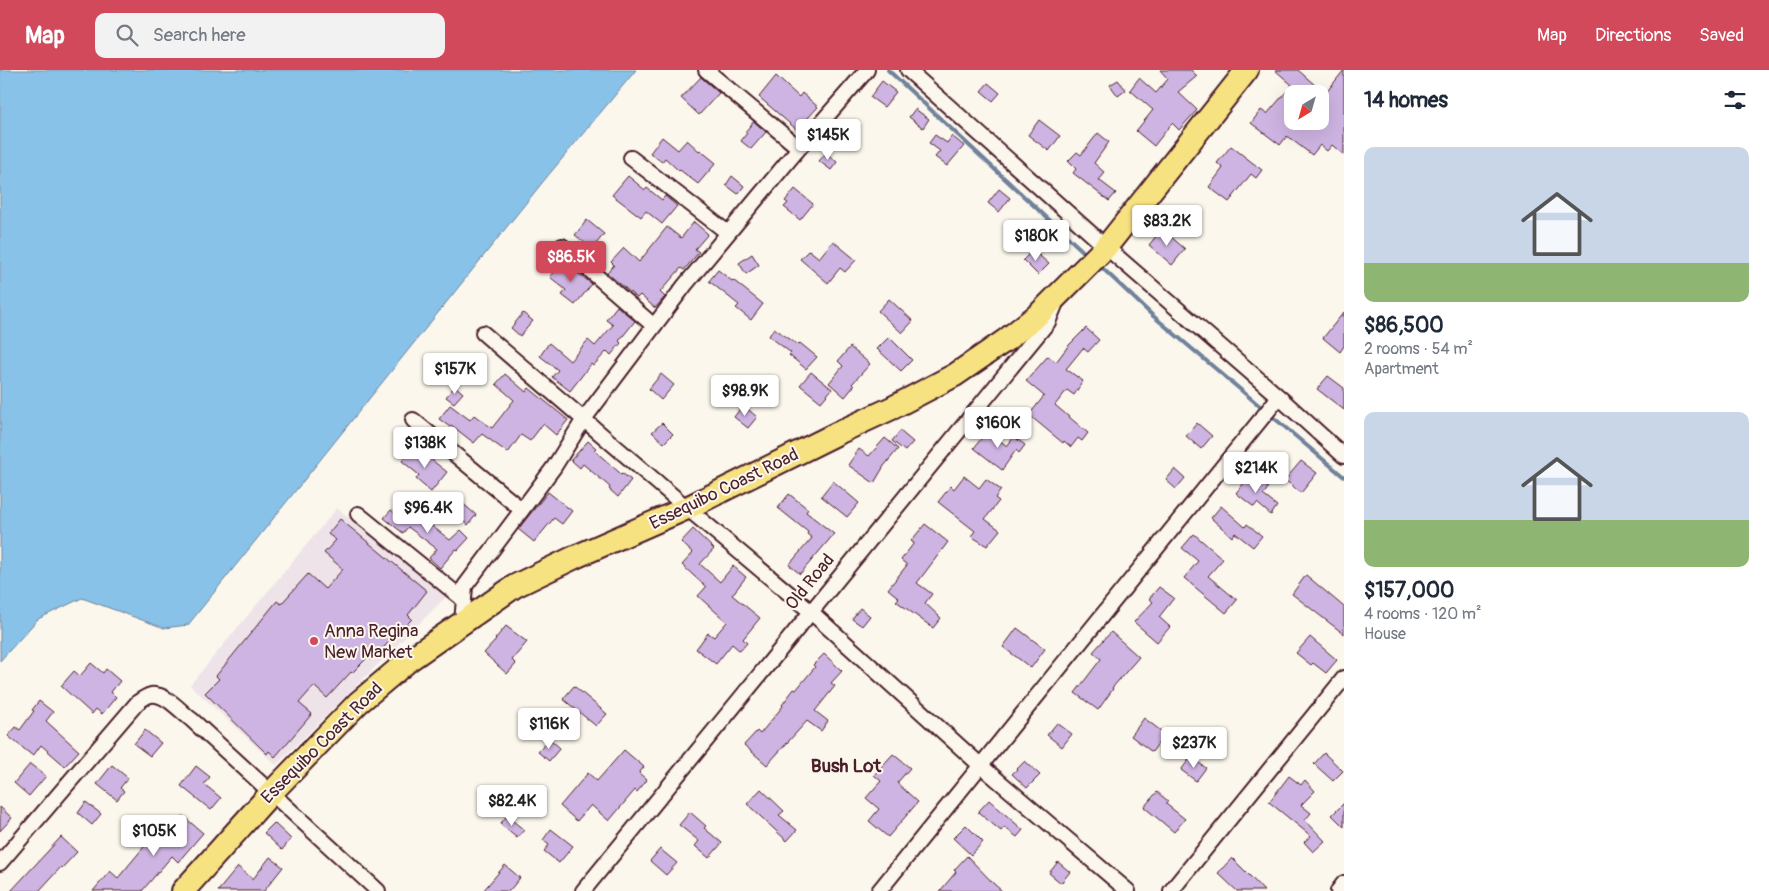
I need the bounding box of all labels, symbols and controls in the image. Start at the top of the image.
search box [95,13,445,58]
text: Map [25,21,65,50]
icon: search [113,21,141,49]
text: Search here [153,23,246,47]
text: Map [1537,24,1567,47]
text: Directions [1595,24,1671,47]
text: Saved [1699,24,1744,47]
north arrow [1284,85,1329,130]
map controls [1284,85,1329,130]
icon: filters [1721,86,1749,114]
text: 14 homes [1364,87,1448,114]
pin: $145K [793,118,863,161]
text: $145K [807,125,849,145]
icon: home [1512,179,1602,269]
pin: $83.2K [1126,204,1208,247]
text: $83.2K [1143,211,1191,231]
pin: $180K [1001,220,1071,262]
text: $180K [1014,226,1058,246]
pin: $86.5K [530,240,612,283]
text: $86.5K [547,247,595,267]
text: $86,500 [1364,312,1444,339]
text: 2 rooms · 54 m² [1364,339,1473,359]
pin: $157K [420,352,490,395]
text: $157K [434,359,476,379]
text: Apartment [1364,359,1439,379]
pin: $98.9K [704,374,786,417]
text: $98.9K [722,381,768,401]
pin: $160K [963,406,1033,449]
text: $160K [976,413,1020,433]
pin: $138K [390,426,460,469]
text: $138K [404,433,446,453]
street label: Essequibo Coast Road [646,443,802,535]
icon: home [1512,444,1602,534]
pin: $214K [1221,452,1291,494]
text: $214K [1235,458,1277,478]
pin: $96.4K [387,492,469,534]
text: $96.4K [404,498,452,518]
street label: Old Road [780,549,840,615]
text: $157,000 [1364,577,1454,604]
text: 4 rooms · 120 m² [1364,604,1481,624]
place label: Anna Regina New Market [324,620,418,664]
text: House [1364,624,1406,644]
marker: Anna Regina New Market [308,635,320,647]
street label: Essequibo Coast Road [256,677,388,809]
pin: $116K [514,708,584,750]
text: $116K [529,714,569,734]
pin: $237K [1159,726,1229,769]
text: $237K [1172,733,1216,753]
district label: Bush Lot [811,754,883,778]
pin: $82.4K [471,784,553,827]
text: $82.4K [488,791,536,811]
pin: $105K [119,814,189,857]
text: $105K [132,821,176,841]

